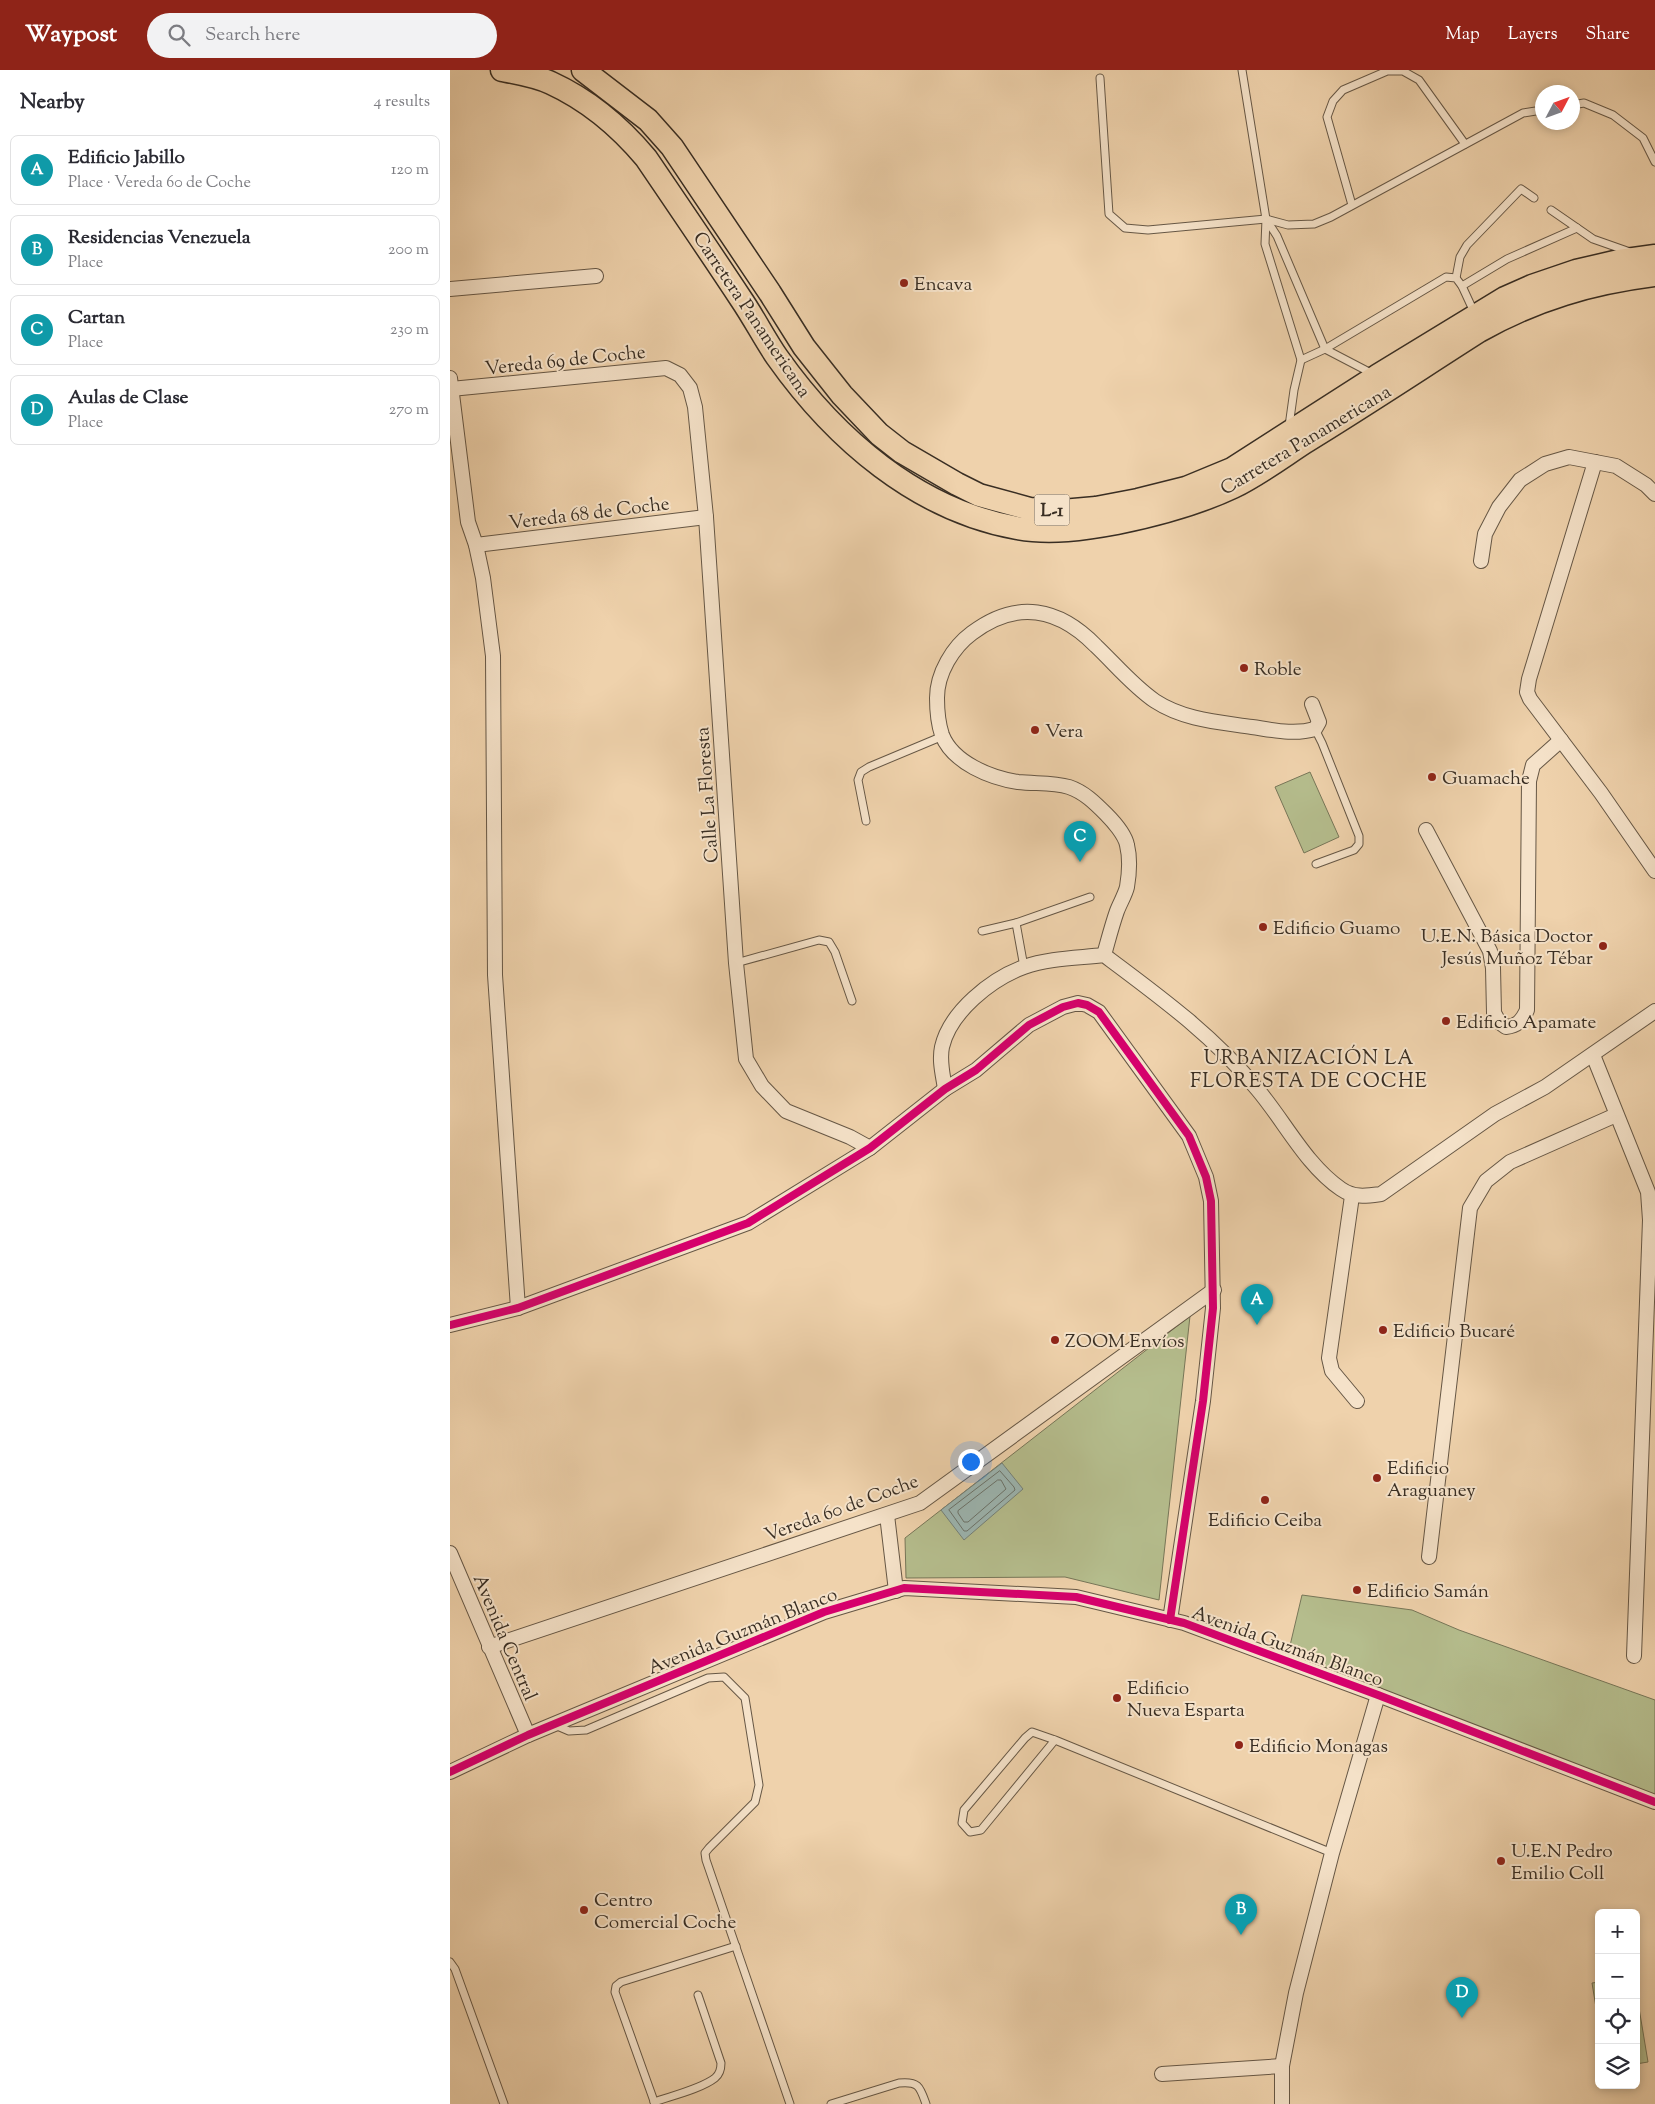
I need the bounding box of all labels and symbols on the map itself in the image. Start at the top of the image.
north arrow [1535,85,1580,130]
street label: Carretera Panamericana [685,227,817,404]
place label: Encava [914,272,973,299]
marker: Encava [898,277,910,289]
street label: Vereda 69 de Coche [484,340,647,383]
street label: Carretera Panamericana [1216,379,1397,503]
street label: Vereda 68 de Coche [507,491,671,538]
road number: L-1 [1034,494,1070,526]
place label: Roble [1254,657,1302,684]
marker: Roble [1238,662,1250,674]
place label: Vera [1045,719,1083,746]
marker: Vera [1029,724,1041,736]
street label: Calle La Floresta [690,726,727,864]
place label: Guamache [1442,766,1530,793]
marker: Guamache [1426,771,1438,783]
pin: C [1064,821,1096,862]
place label: Edificio Guamo [1273,916,1400,943]
marker: Edificio Guamo [1257,921,1269,933]
place label: U.E.N. Básica Doctor Jesús Muñoz Tébar [1421,924,1593,973]
marker: U.E.N. Básica Doctor Jesús Muñoz Tébar [1597,940,1609,952]
place label: Edificio Apamate [1456,1010,1597,1037]
marker: Edificio Apamate [1440,1015,1452,1027]
district label: URBANIZACIÓN LA FLORESTA DE COCHE [1190,1044,1428,1097]
pin: A [1241,1284,1273,1325]
place label: Edificio Bucaré [1393,1319,1515,1346]
marker: Edificio Bucaré [1377,1324,1389,1336]
place label: ZOOM Envíos [1065,1329,1185,1356]
marker: ZOOM Envíos [1049,1334,1061,1346]
your location [958,1449,984,1475]
place label: Edificio Araguaney [1387,1456,1476,1505]
street label: Vereda 60 de Coche [761,1469,923,1550]
marker: Edificio Araguaney [1371,1472,1383,1484]
marker: Edificio Ceiba [1259,1494,1271,1506]
place label: Edificio Ceiba [1208,1508,1322,1535]
street label: Avenida Central [465,1571,543,1705]
place label: Edificio Samán [1367,1579,1489,1606]
street label: Avenida Guzmán Blanco [644,1582,842,1683]
marker: Edificio Samán [1351,1584,1363,1596]
street label: Avenida Guzmán Blanco [1188,1600,1387,1695]
place label: Edificio Nueva Esparta [1127,1676,1245,1725]
marker: Edificio Nueva Esparta [1111,1692,1123,1704]
place label: Edificio Monagas [1249,1734,1388,1761]
marker: Edificio Monagas [1233,1739,1245,1751]
place label: U.E.N Pedro Emilio Coll [1511,1839,1613,1888]
marker: U.E.N Pedro Emilio Coll [1495,1855,1507,1867]
place label: Centro Comercial Coche [594,1888,736,1937]
pin: B [1225,1894,1257,1935]
marker: Centro Comercial Coche [578,1904,590,1916]
pin: D [1446,1977,1478,2018]

